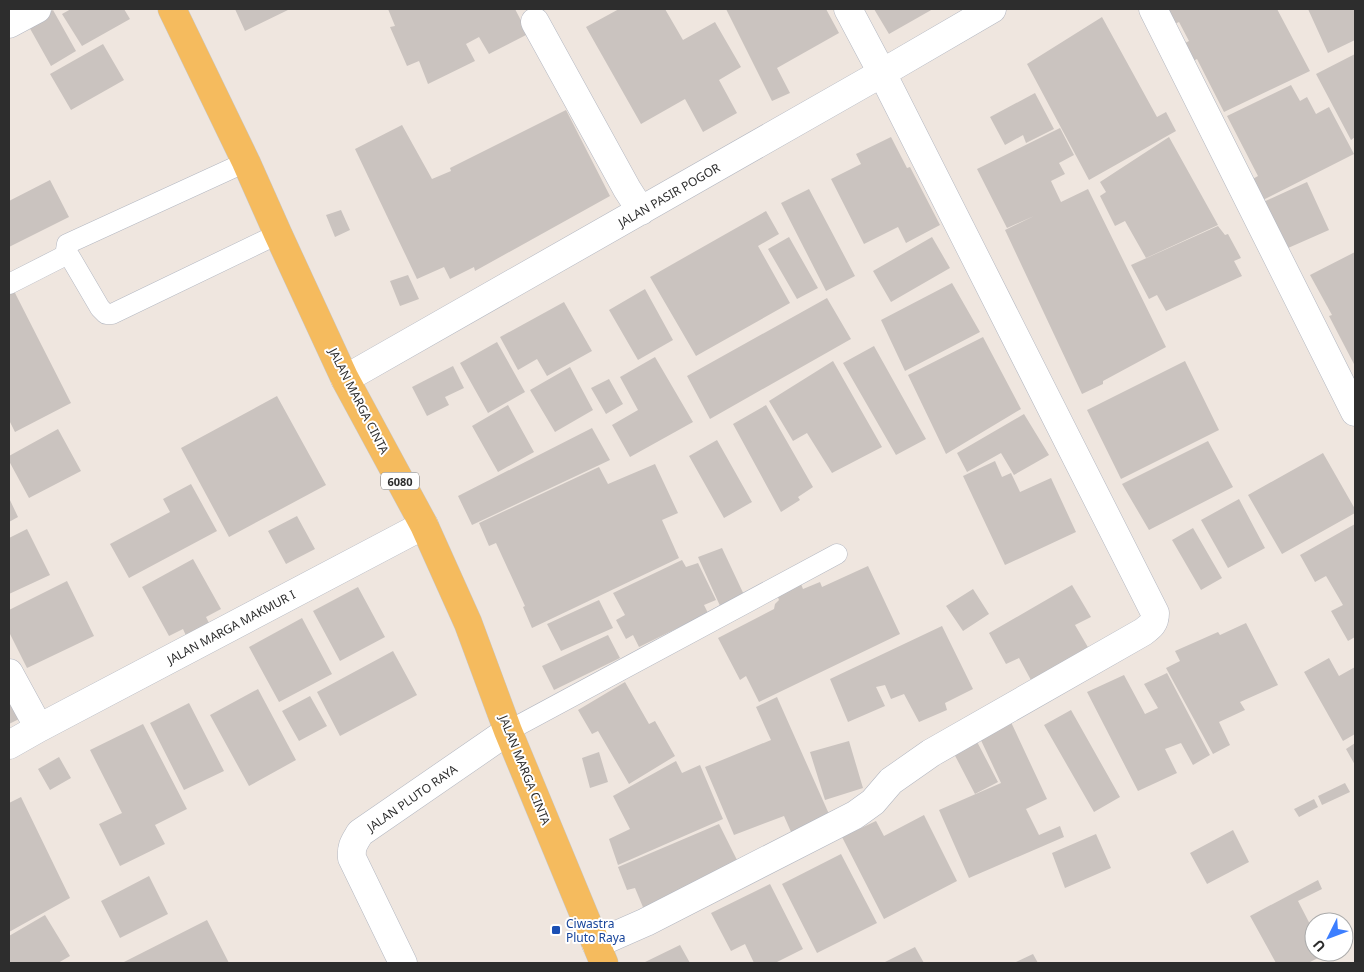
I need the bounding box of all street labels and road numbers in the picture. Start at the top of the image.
street label: JALAN PASIR POGOR [614,159,723,232]
street label: JALAN MARGA CINTA [324,344,393,457]
road number: 6080 [381,472,419,490]
street label: JALAN MARGA MAKMUR I [163,586,298,669]
street label: JALAN MARGA CINTA [495,712,555,828]
street label: JALAN PLUTO RAYA [363,760,461,836]

